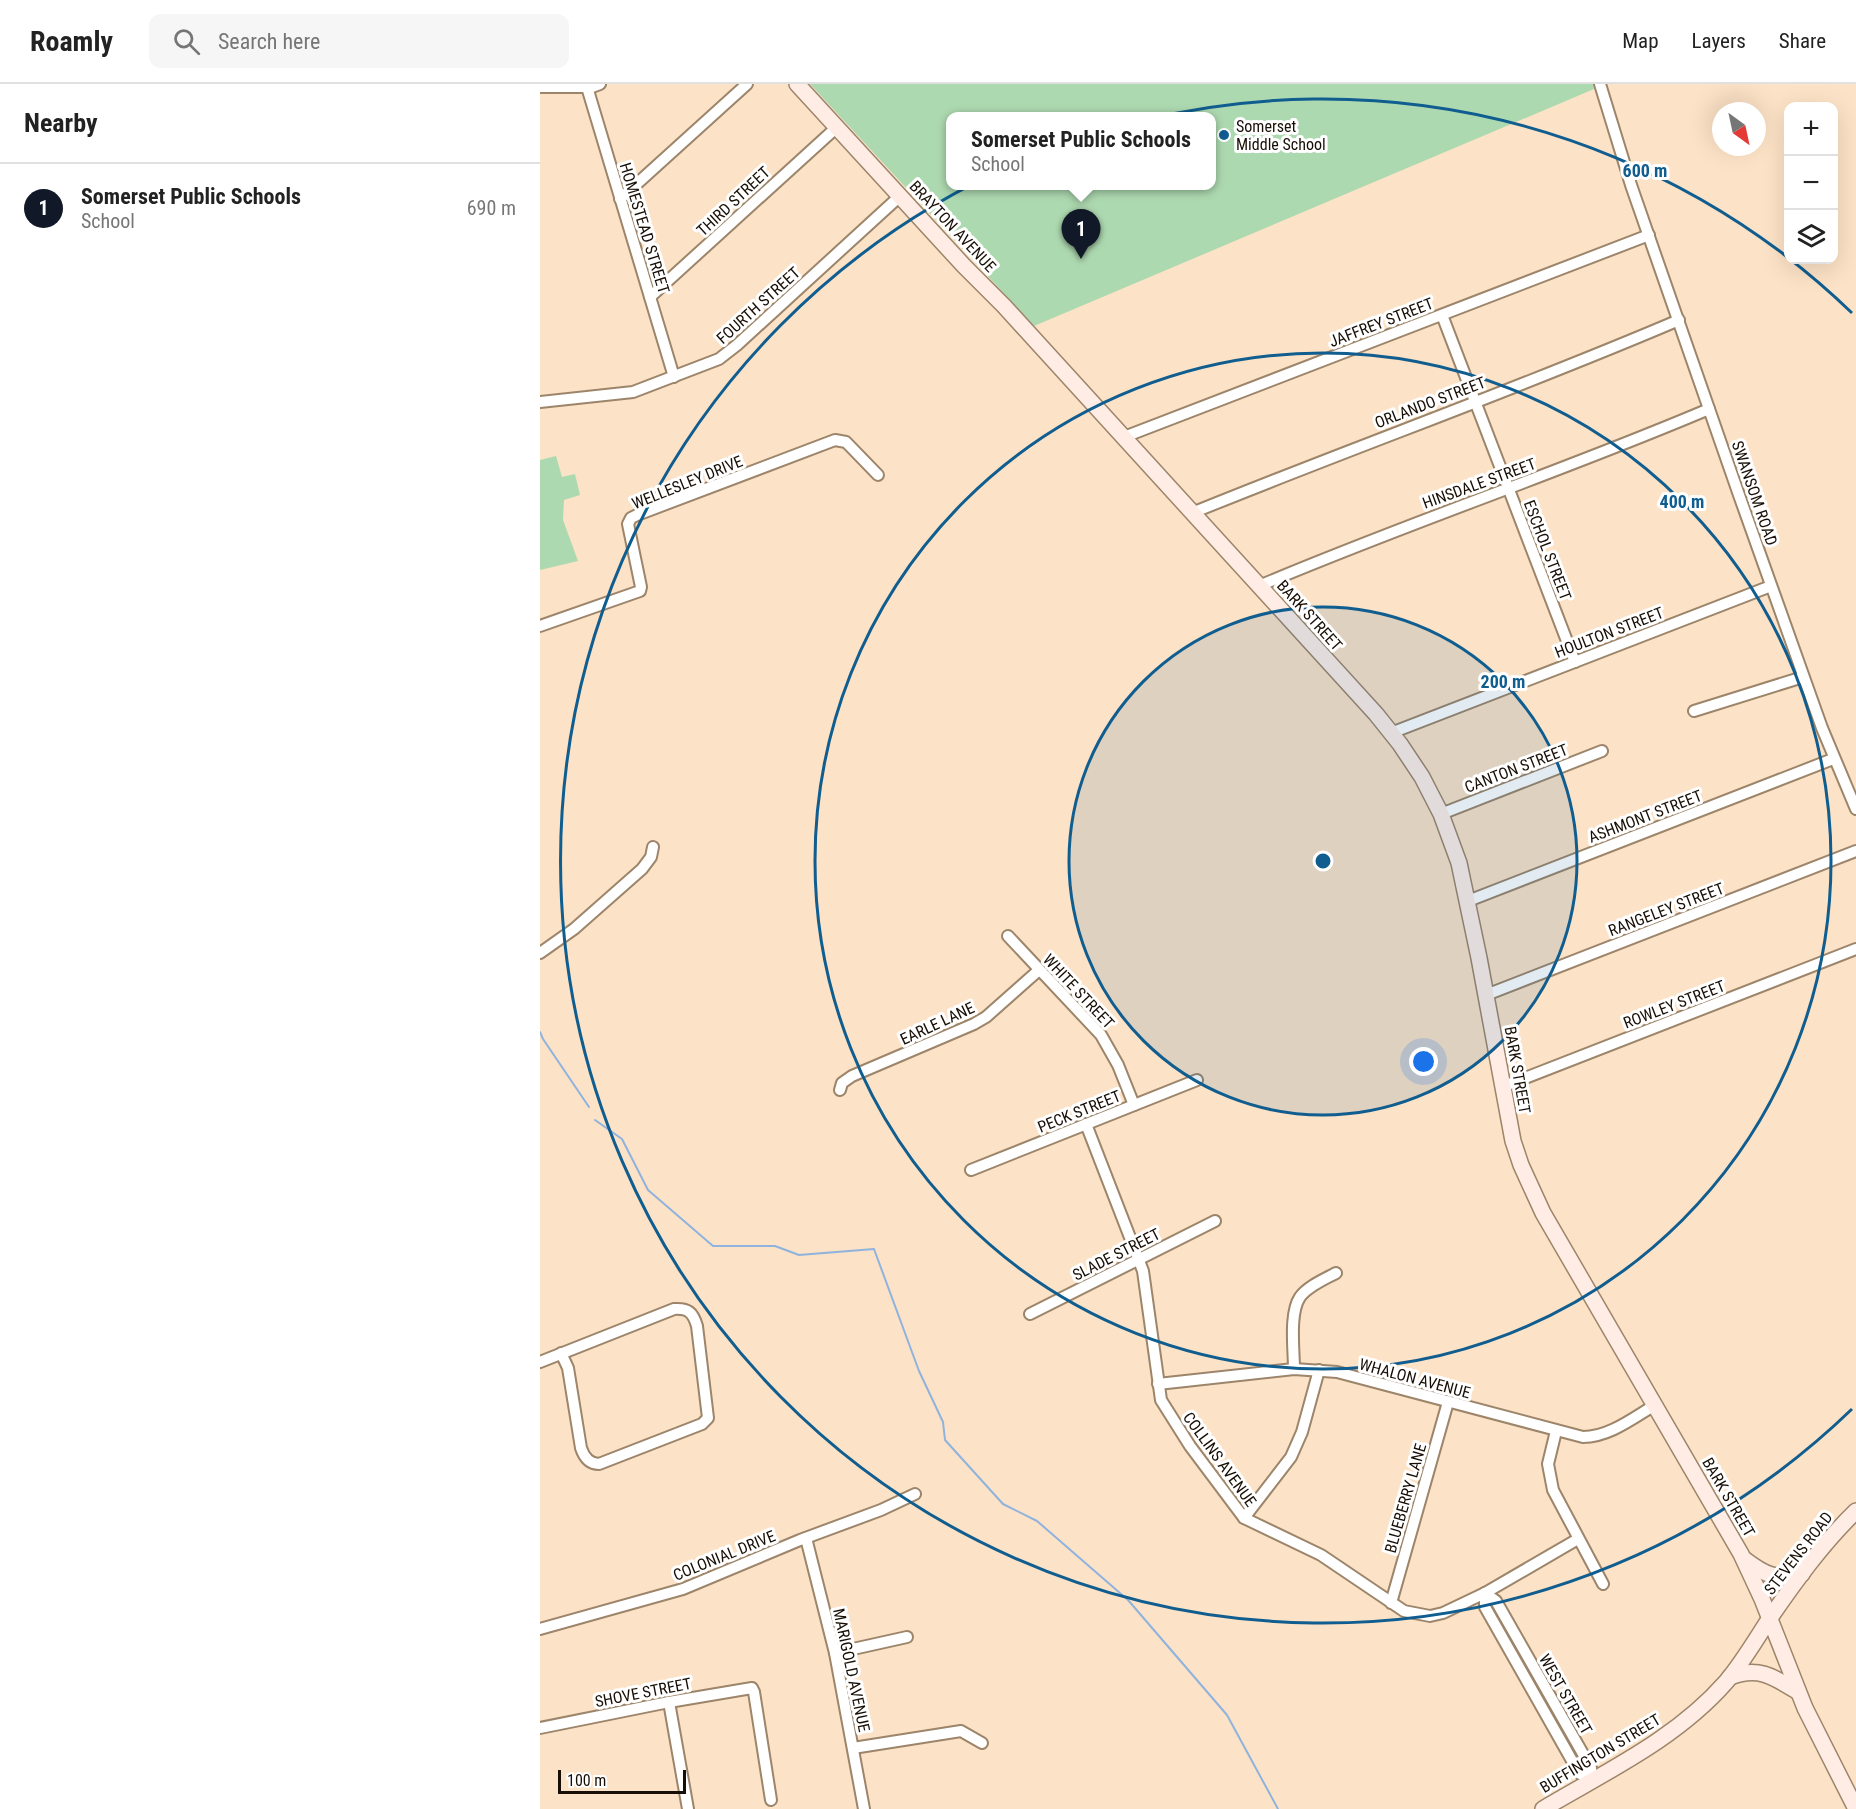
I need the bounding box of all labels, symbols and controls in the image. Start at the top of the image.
search box [149,14,569,68]
text: Roamly [30,25,113,58]
icon: search [170,25,203,58]
text: Search here [218,29,320,54]
text: Map [1622,29,1659,53]
text: Layers [1692,29,1746,53]
text: Share [1779,29,1826,53]
north arrow [1712,102,1766,156]
map controls [1784,102,1838,264]
button: + [1784,102,1838,156]
text: Nearby [24,108,98,138]
popup [946,112,1216,190]
place label: Somerset Middle School [1236,117,1326,154]
text: Somerset Public Schools [971,127,1191,152]
marker: Somerset Middle School [1217,128,1231,142]
text: School [971,152,1025,176]
button: − [1784,156,1838,210]
street label: HOMESTEAD STREET [616,160,673,296]
text: 600 m [1623,160,1667,181]
street label: THIRD STREET [693,163,774,240]
street label: BRAYTON AVENUE [905,177,1000,276]
text: Somerset Public Schools [81,184,301,209]
text: 1 [38,196,49,220]
text: 690 m [467,196,516,220]
text: School [81,209,135,233]
pin: 1 [1062,210,1100,259]
button: layers [1784,210,1838,264]
street label: FOURTH STREET [713,263,804,348]
street label: JAFFREY STREET [1326,294,1436,351]
street label: ORLANDO STREET [1372,373,1488,432]
street label: SWANSOM ROAD [1728,438,1781,548]
street label: WELLESLEY DRIVE [629,452,745,513]
street label: HINSDALE STREET [1420,454,1538,513]
text: 400 m [1660,491,1704,512]
street label: ESCHOL STREET [1520,497,1575,603]
street label: BARK STREET [1273,576,1346,655]
street label: HOULTON STREET [1552,603,1666,662]
text: 200 m [1481,671,1525,692]
street label: CANTON STREET [1462,740,1570,797]
street label: ASHMONT STREET [1586,786,1705,847]
centre of rings [1313,851,1333,871]
street label: RANGELEY STREET [1606,879,1727,940]
street label: WHITE STREET [1039,950,1118,1033]
street label: ROWLEY STREET [1621,976,1728,1033]
street label: EARLE LANE [897,998,977,1049]
street label: BARK STREET [1500,1025,1535,1115]
your location [1409,1047,1438,1076]
street label: PECK STREET [1035,1086,1123,1137]
street label: SLADE STREET [1069,1224,1163,1285]
street label: WHALON AVENUE [1357,1355,1472,1402]
street label: COLLINS AVENUE [1179,1408,1260,1510]
street label: BLUEBERRY LANE [1381,1441,1430,1555]
street label: BARK STREET [1698,1454,1759,1540]
street label: STEVENS ROAD [1760,1508,1837,1598]
street label: COLONIAL DRIVE [670,1526,778,1585]
street label: MARIGOLD AVENUE [829,1607,874,1734]
street label: WEST STREET [1535,1651,1596,1738]
street label: SHOVE STREET [593,1674,693,1711]
street label: BUFFINGTON STREET [1537,1710,1664,1797]
scale bar [558,1767,686,1794]
text: 100 m [567,1771,606,1790]

